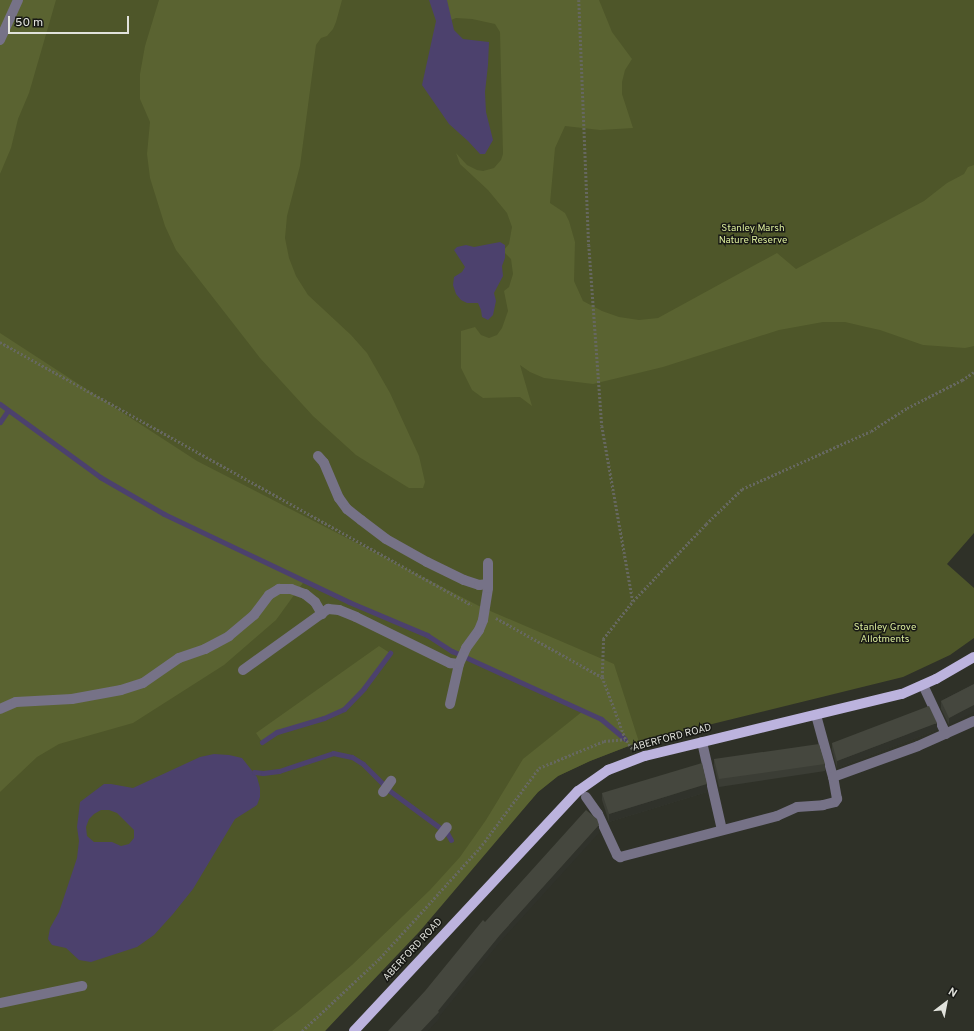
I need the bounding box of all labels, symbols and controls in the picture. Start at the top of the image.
scale bar [10,8,131,34]
text: 50 m [15,15,43,31]
park label: Stanley Marsh Nature Reserve [719,222,787,246]
park label: Stanley Grove Allotments [854,621,916,644]
street label: ABERFORD ROAD [631,722,713,754]
street label: ABERFORD ROAD [381,916,445,984]
north arrow [926,983,966,1023]
text: N [945,985,959,1001]

